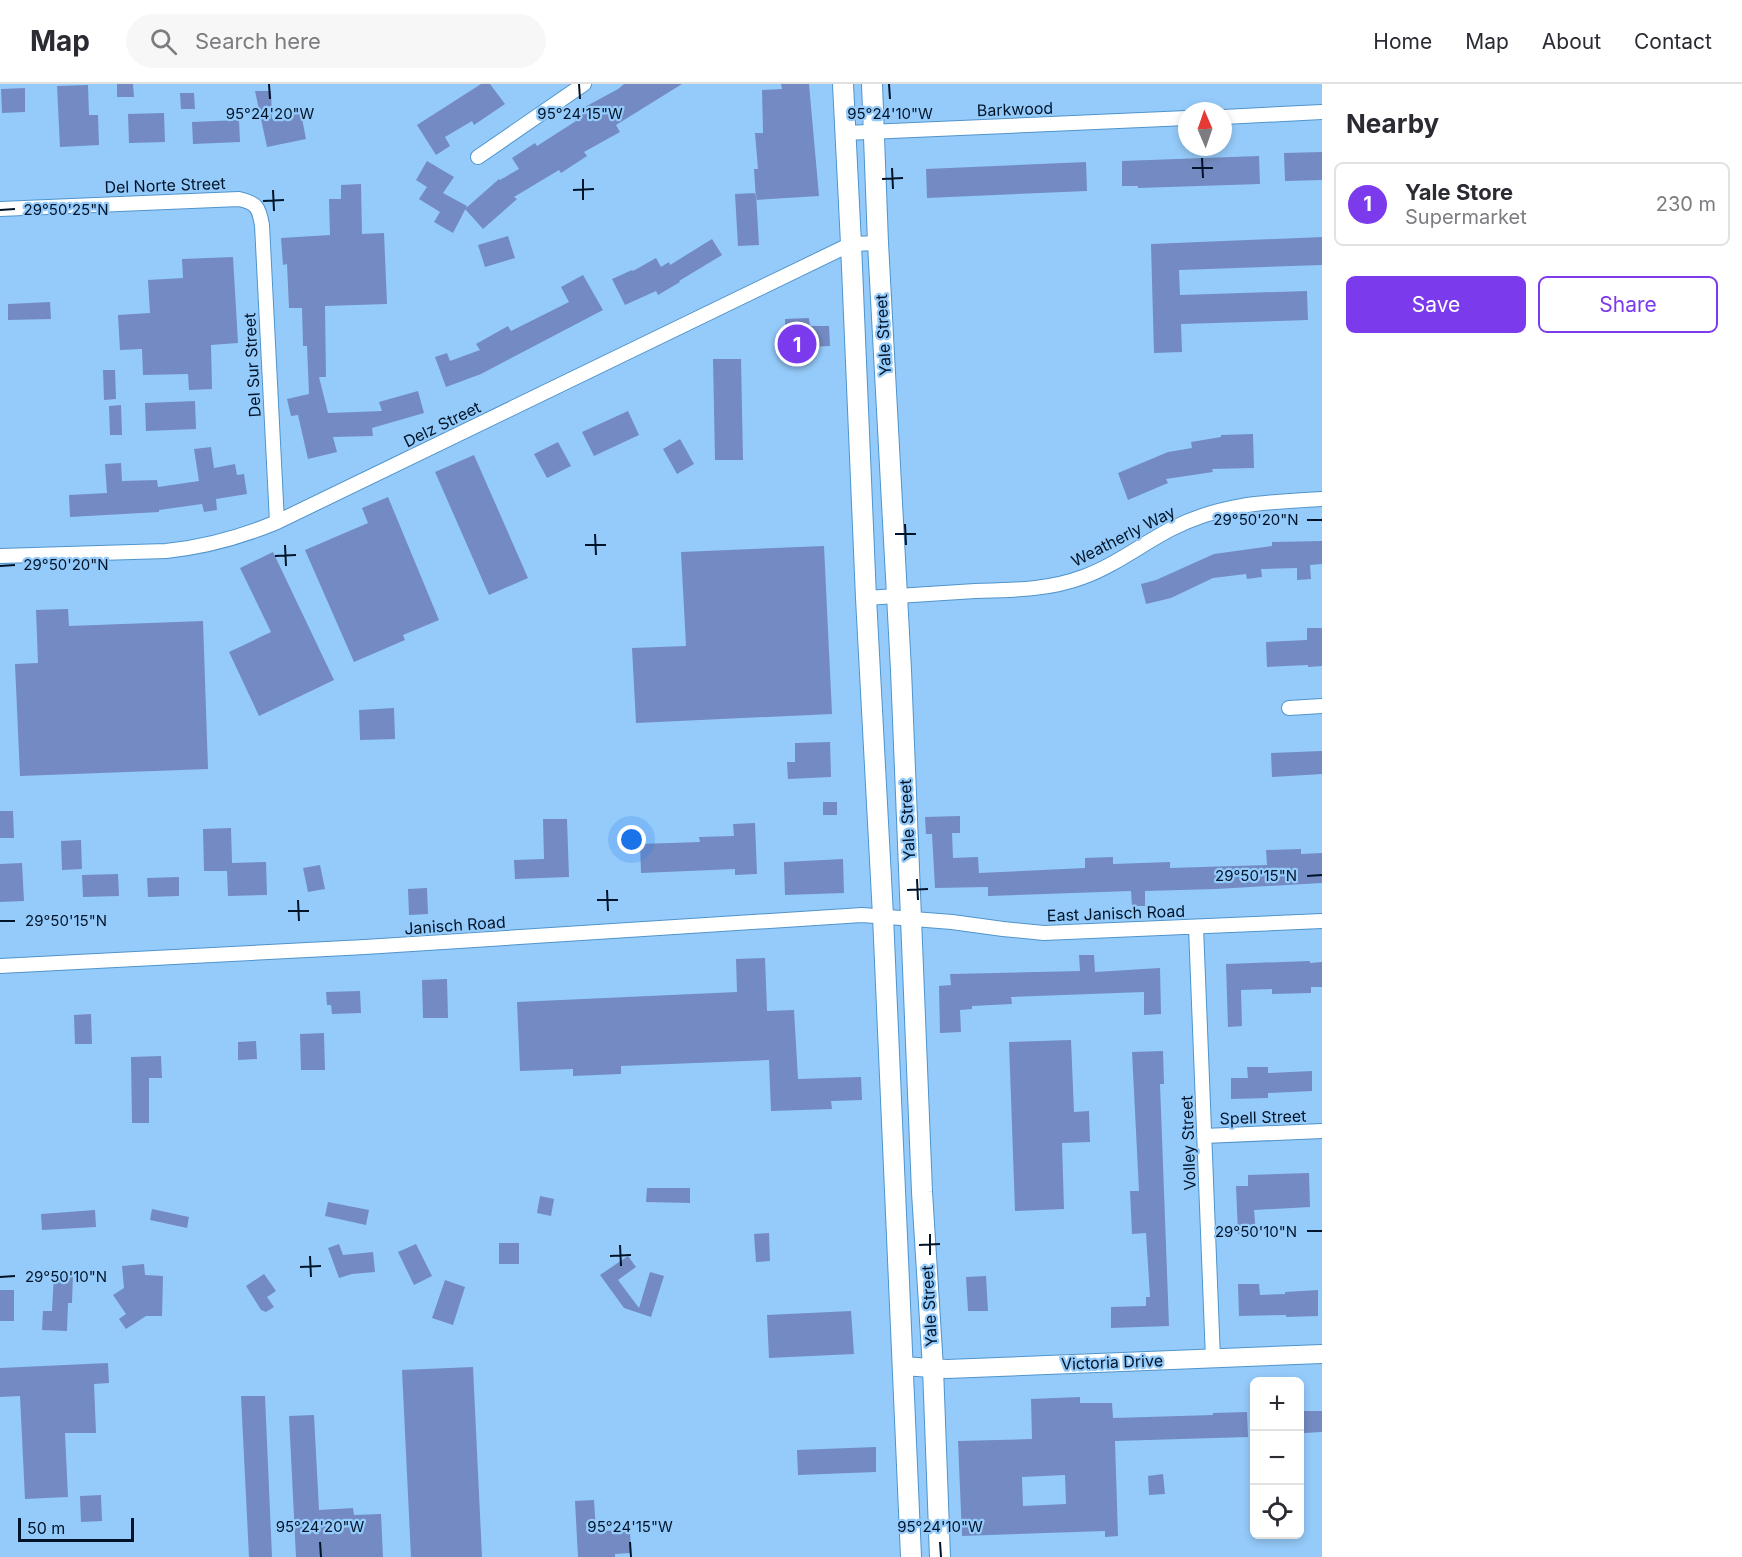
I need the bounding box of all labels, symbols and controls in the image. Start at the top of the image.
search box [126,14,546,68]
text: Map [30,24,90,58]
icon: search [147,25,180,58]
text: Search here [195,28,321,54]
text: Home [1373,29,1432,54]
text: Map [1465,29,1509,54]
text: About [1542,29,1601,54]
text: Contact [1634,29,1712,54]
street label: Barkwood [977,98,1053,120]
north arrow [1178,102,1232,156]
text: 95°24'20"W [226,104,315,123]
text: 95°24'15"W [537,104,623,123]
text: 95°24'10"W [847,104,933,123]
text: Nearby [1346,108,1439,139]
street label: Del Norte Street [104,173,226,197]
text: Yale Store [1405,179,1513,205]
text: 1 [1363,192,1372,216]
text: 230 m [1656,192,1716,216]
text: 29°50'25"N [24,200,108,219]
text: Supermarket [1405,205,1527,229]
button: Save [1346,276,1526,333]
button: Share [1538,276,1718,333]
street label: Yale Street [871,294,895,376]
street label: Del Sur Street [239,312,265,418]
pin: 1 [778,322,816,366]
street label: Delz Street [400,397,484,451]
street label: Weatherly Way [1068,501,1178,571]
text: 29°50'20"N [1213,510,1299,529]
text: 29°50'20"N [23,555,109,574]
street label: Yale Street [895,779,919,861]
your location [617,825,646,854]
text: 29°50'15"N [1215,866,1297,885]
street label: East Janisch Road [1047,901,1185,925]
text: 29°50'15"N [25,911,107,930]
street label: Janisch Road [404,911,506,939]
street label: Volley Street [1176,1095,1200,1191]
street label: Spell Street [1219,1105,1307,1129]
text: 29°50'10"N [1215,1222,1297,1241]
street label: Yale Street [917,1265,941,1347]
text: 29°50'10"N [25,1267,107,1286]
street label: Victoria Drive [1061,1350,1163,1374]
map controls [1250,1377,1304,1539]
button: + [1250,1377,1304,1431]
button: − [1250,1431,1304,1485]
button: locate [1250,1485,1304,1539]
scale bar [18,1515,134,1542]
text: 95°24'20"W [276,1517,365,1536]
text: 95°24'15"W [587,1517,673,1536]
text: 95°24'10"W [897,1517,983,1536]
text: 50 m [27,1518,65,1538]

